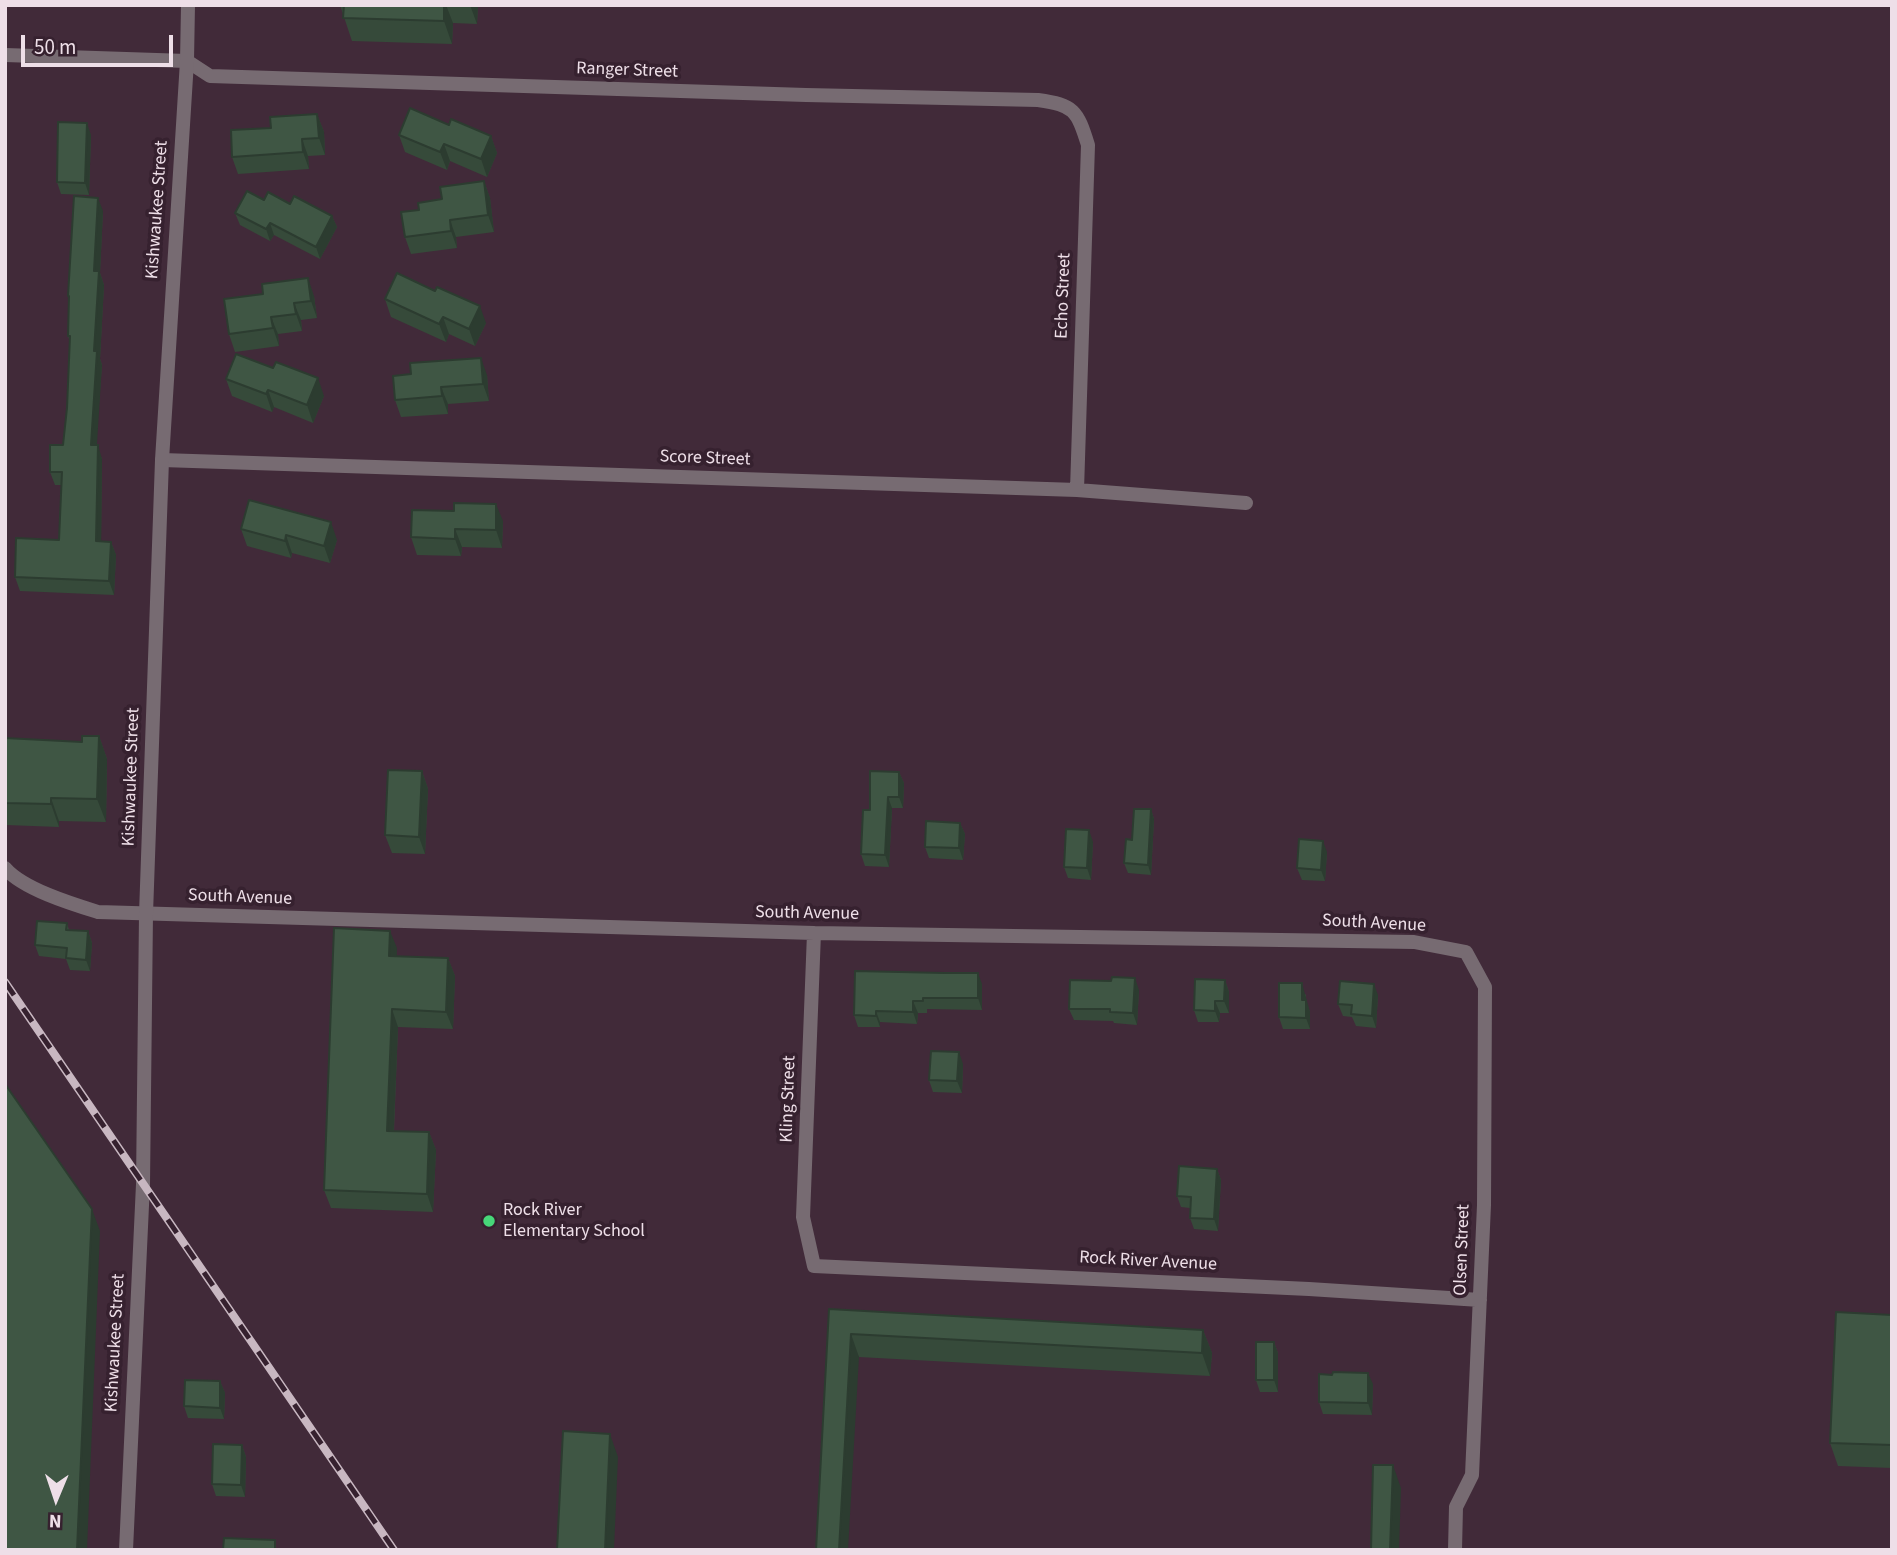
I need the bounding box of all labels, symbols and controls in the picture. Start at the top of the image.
scale bar [24,21,177,65]
text: 50 m [34,32,76,62]
street label: Ranger Street [576,58,678,84]
street label: Kishwaukee Street [142,140,174,280]
street label: Echo Street [1052,253,1076,339]
street label: Score Street [659,447,751,471]
street label: Kishwaukee Street [119,707,145,847]
street label: South Avenue [188,885,292,911]
street label: South Avenue [755,902,859,926]
street label: South Avenue [1321,910,1427,938]
street label: Kling Street [777,1055,801,1143]
place label: Rock River Elementary School [503,1200,645,1242]
street label: Olsen Street [1451,1204,1475,1296]
marker: Rock River Elementary School [481,1213,497,1229]
street label: Rock River Avenue [1079,1248,1217,1276]
street label: Kishwaukee Street [102,1273,130,1413]
north arrow [21,1464,91,1534]
text: N [48,1507,62,1534]

